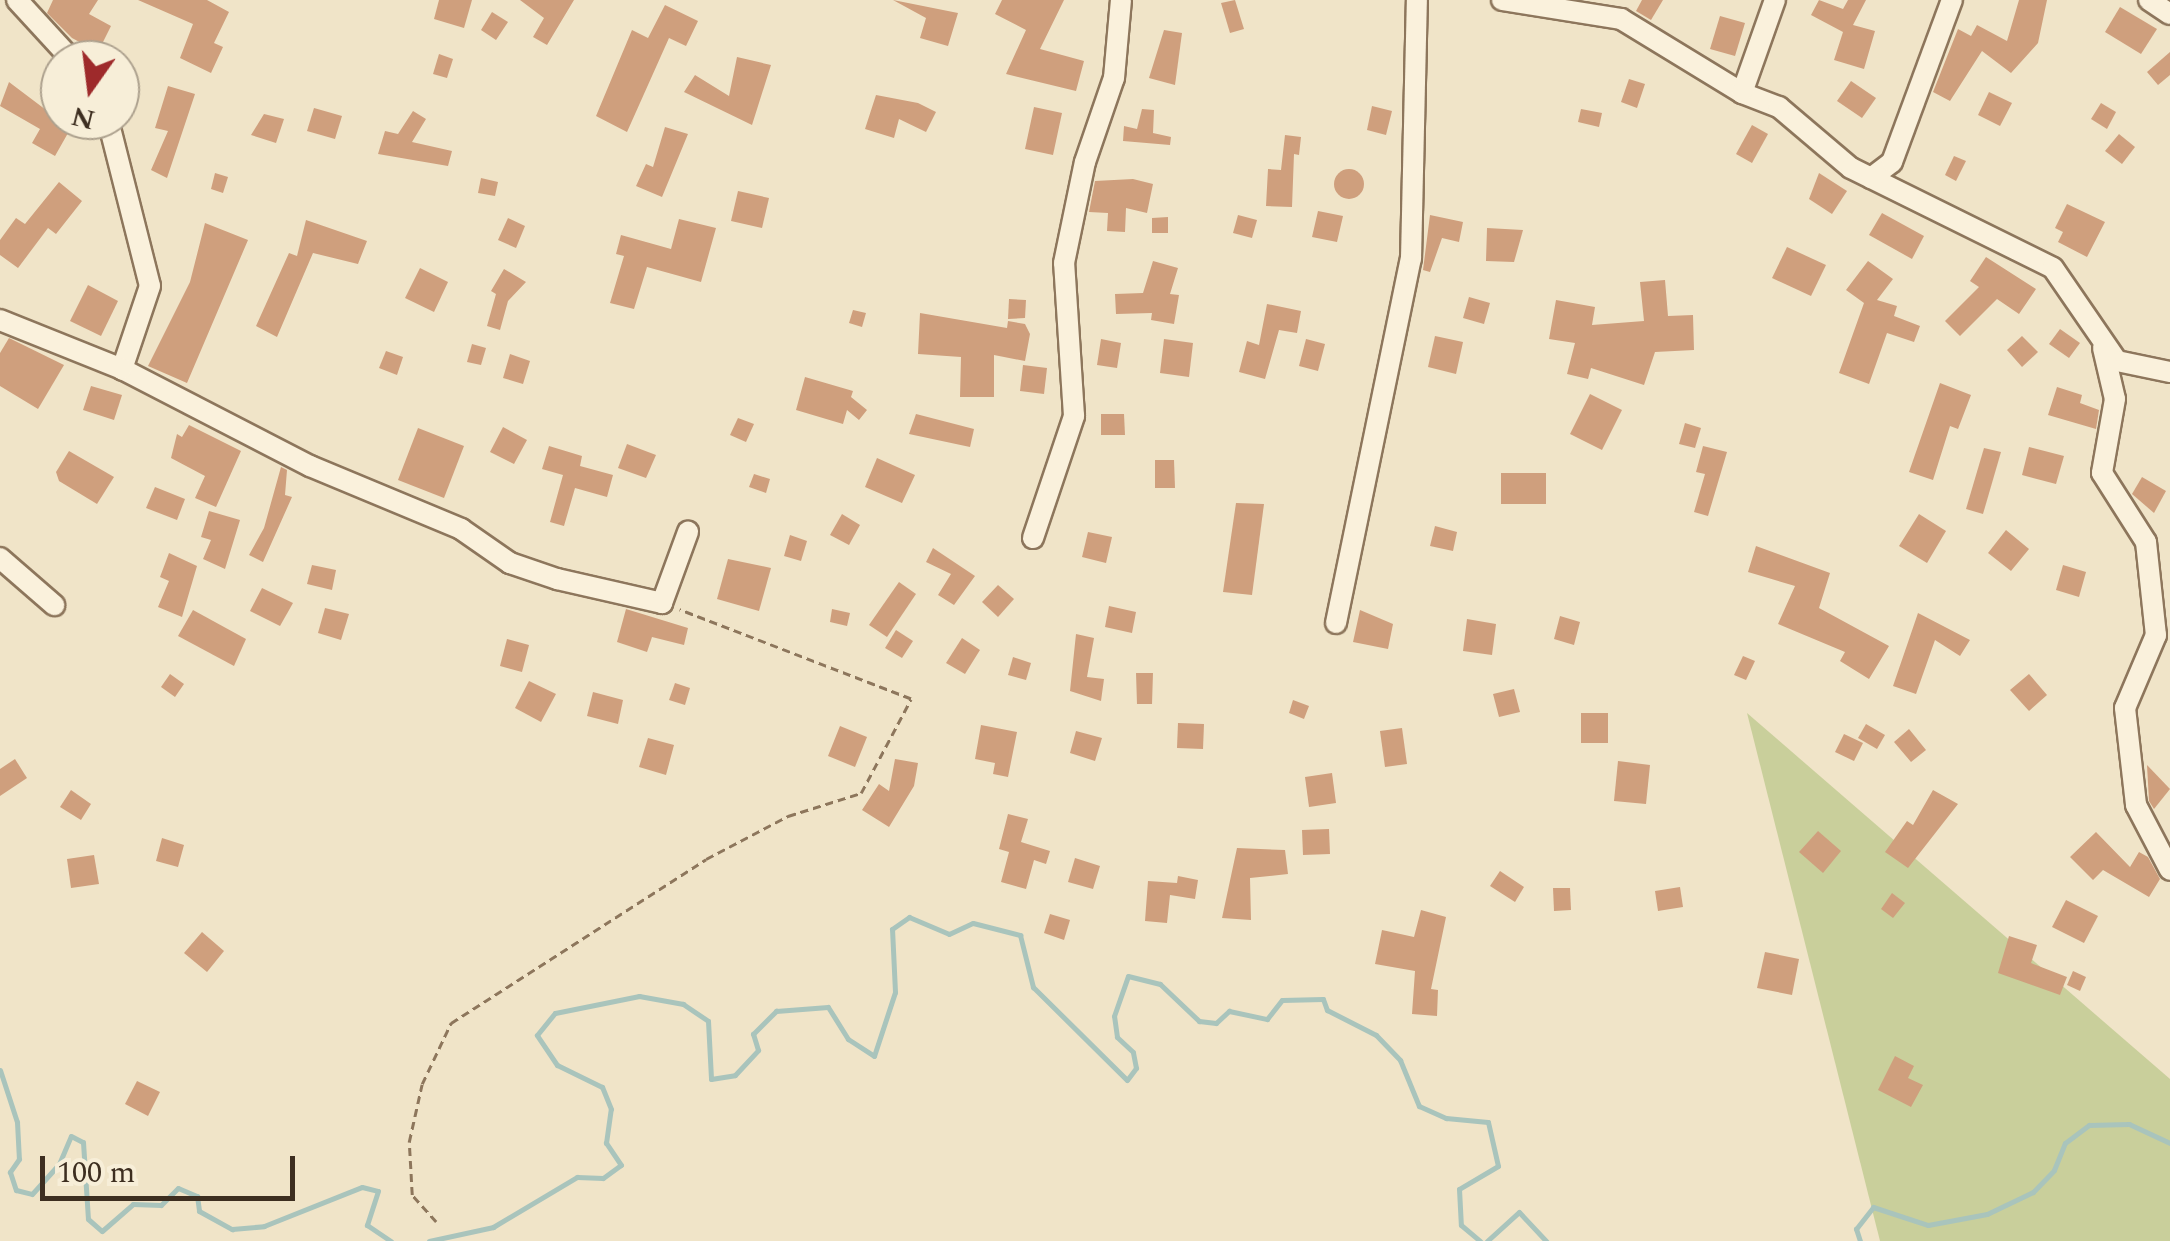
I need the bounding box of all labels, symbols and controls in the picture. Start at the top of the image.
north arrow [40,40,140,140]
text: N [67,94,99,141]
scale bar [45,1136,300,1198]
text: 100 m [57,1150,135,1196]

